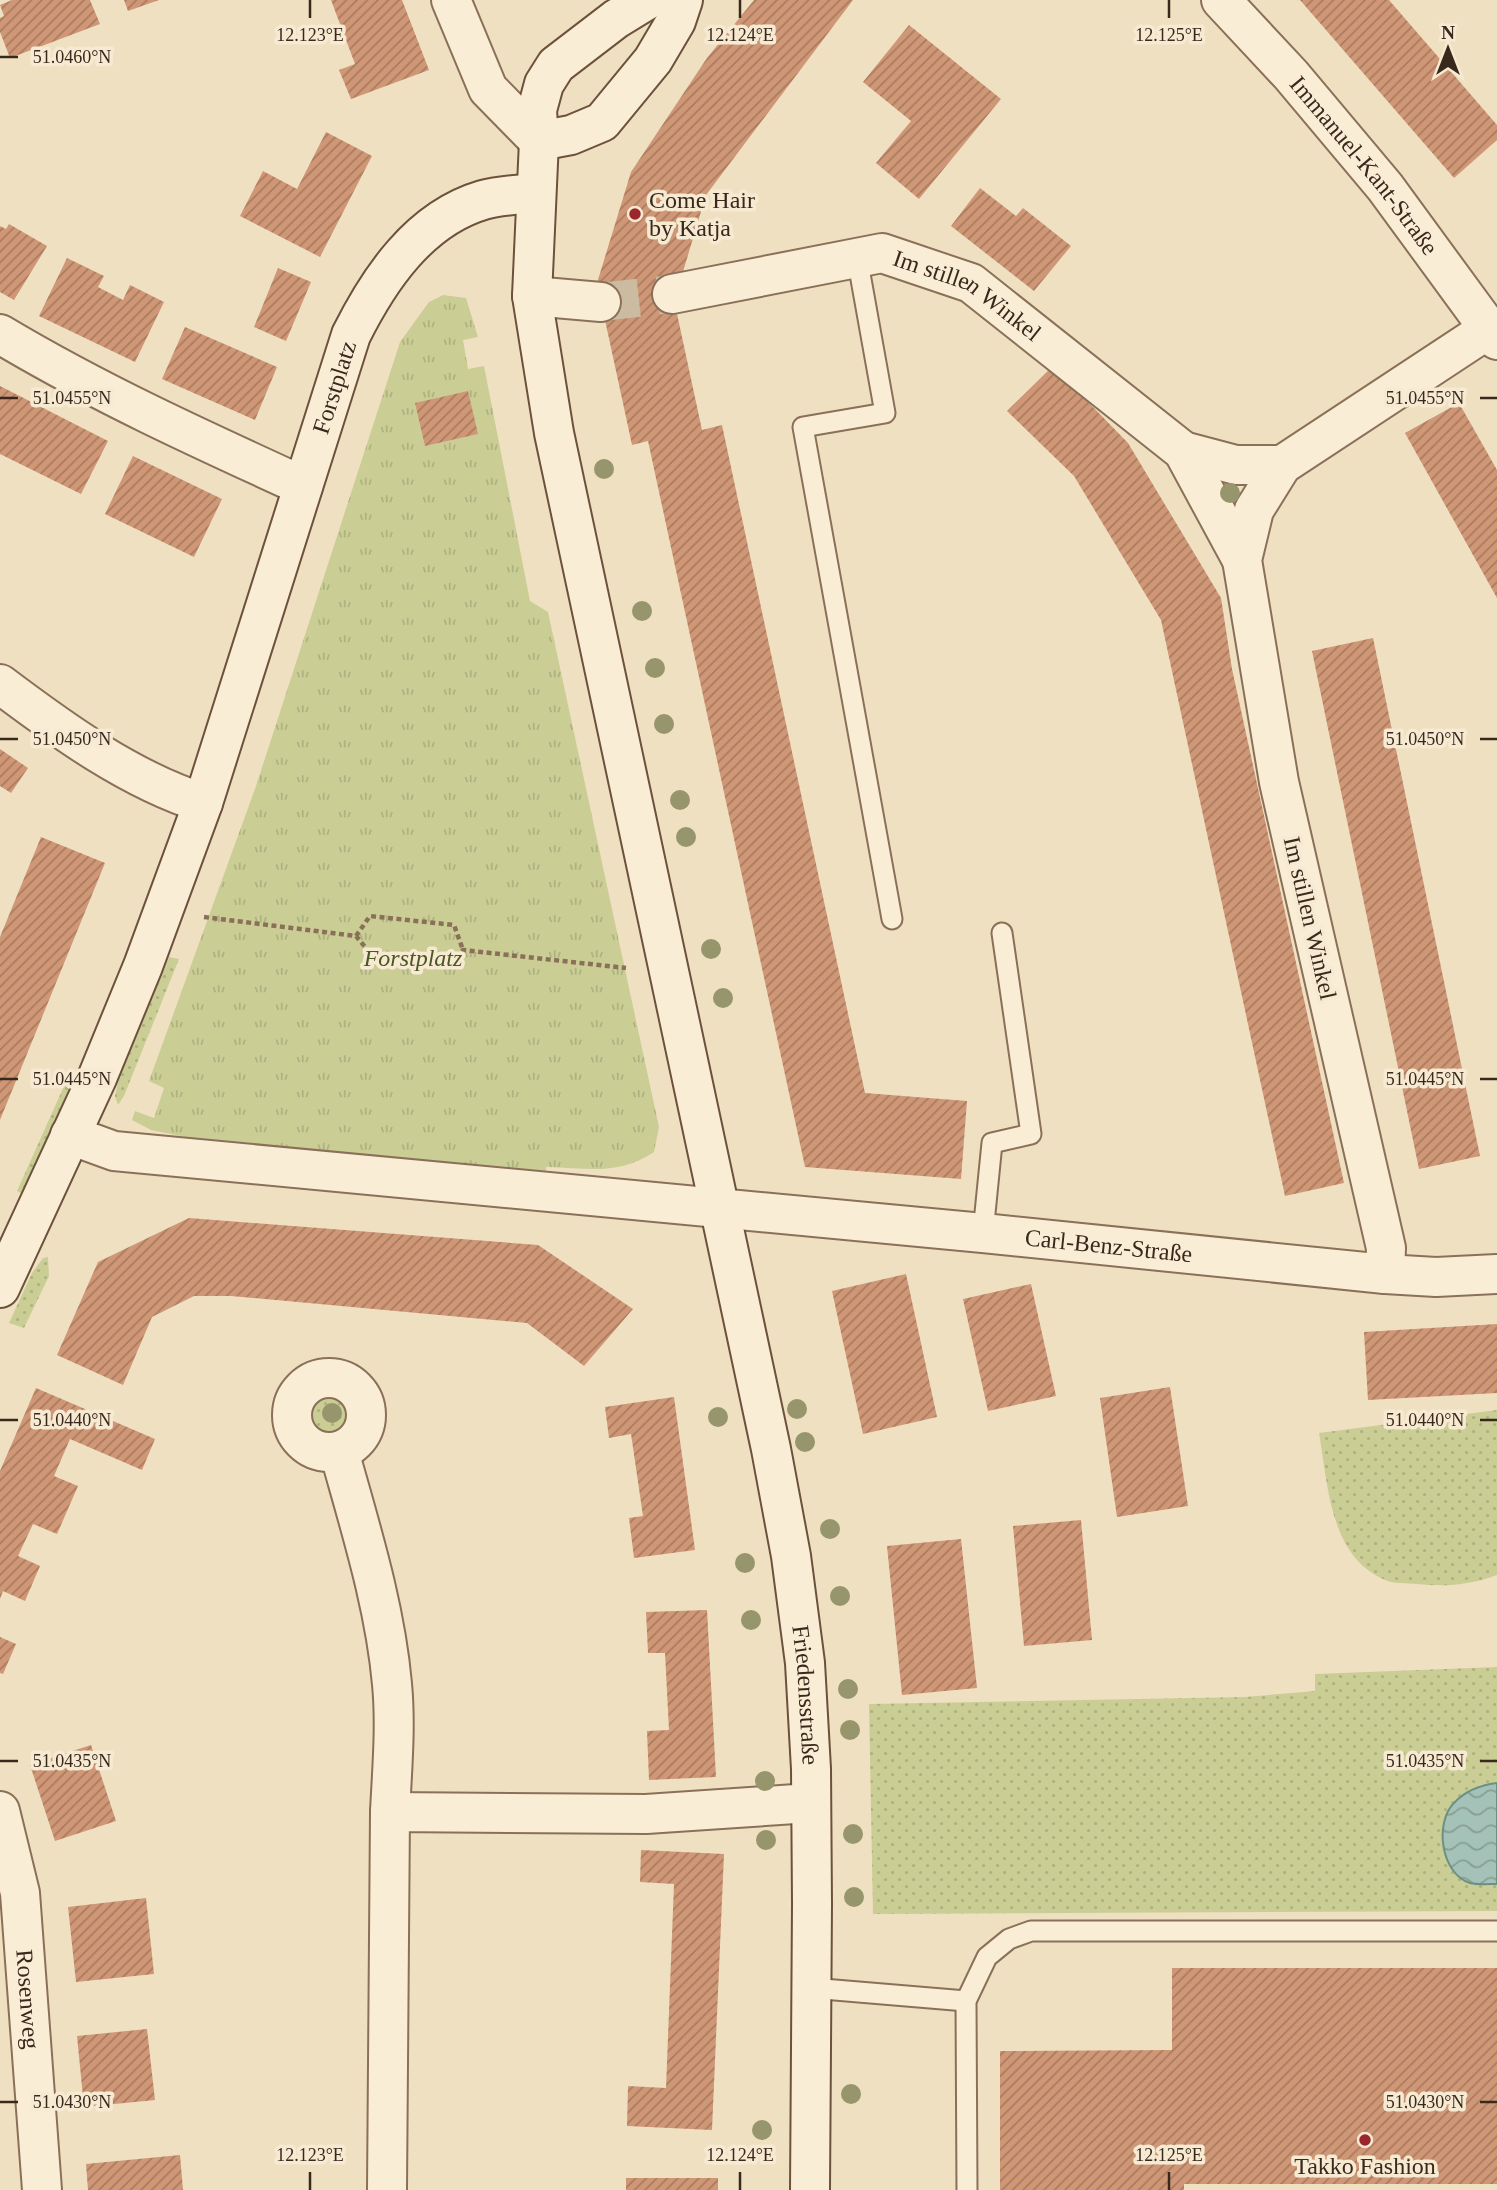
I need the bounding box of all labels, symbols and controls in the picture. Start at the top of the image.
north arrow [1413,14,1483,84]
text: N [1441,22,1455,43]
text: 12.123°E [276,25,344,45]
text: 12.124°E [706,25,774,45]
text: 12.125°E [1135,25,1203,45]
text: 51.0460°N [33,47,111,67]
street label: Immanuel-Kant-Straße [1285,71,1443,260]
place label: Come Hair by Katja [649,187,755,241]
marker: Come Hair by Katja [627,206,643,222]
street label: Im stillen Winkel [890,245,1046,346]
street label: Forstplatz [308,338,361,437]
text: 51.0455°N [33,388,111,408]
text: 51.0455°N [1386,388,1464,408]
text: 51.0450°N [33,729,111,749]
text: 51.0450°N [1386,729,1464,749]
street label: Im stillen Winkel [1279,834,1341,1002]
park label: Forstplatz [363,945,463,971]
text: 51.0445°N [33,1069,111,1089]
text: 51.0445°N [1386,1069,1464,1089]
street label: Carl-Benz-Straße [1024,1224,1194,1267]
text: 51.0440°N [33,1410,111,1430]
text: 51.0440°N [1386,1410,1464,1430]
street label: Friedensstraße [787,1624,824,1766]
text: 51.0435°N [33,1751,111,1771]
text: 51.0435°N [1386,1751,1464,1771]
street label: Rosenweg [11,1948,45,2050]
text: 51.0430°N [33,2092,111,2112]
text: 51.0430°N [1386,2092,1464,2112]
marker: Takko Fashion [1357,2132,1373,2148]
text: 12.123°E [276,2145,344,2165]
text: 12.124°E [706,2145,774,2165]
text: 12.125°E [1135,2145,1203,2165]
place label: Takko Fashion [1294,2153,1436,2179]

